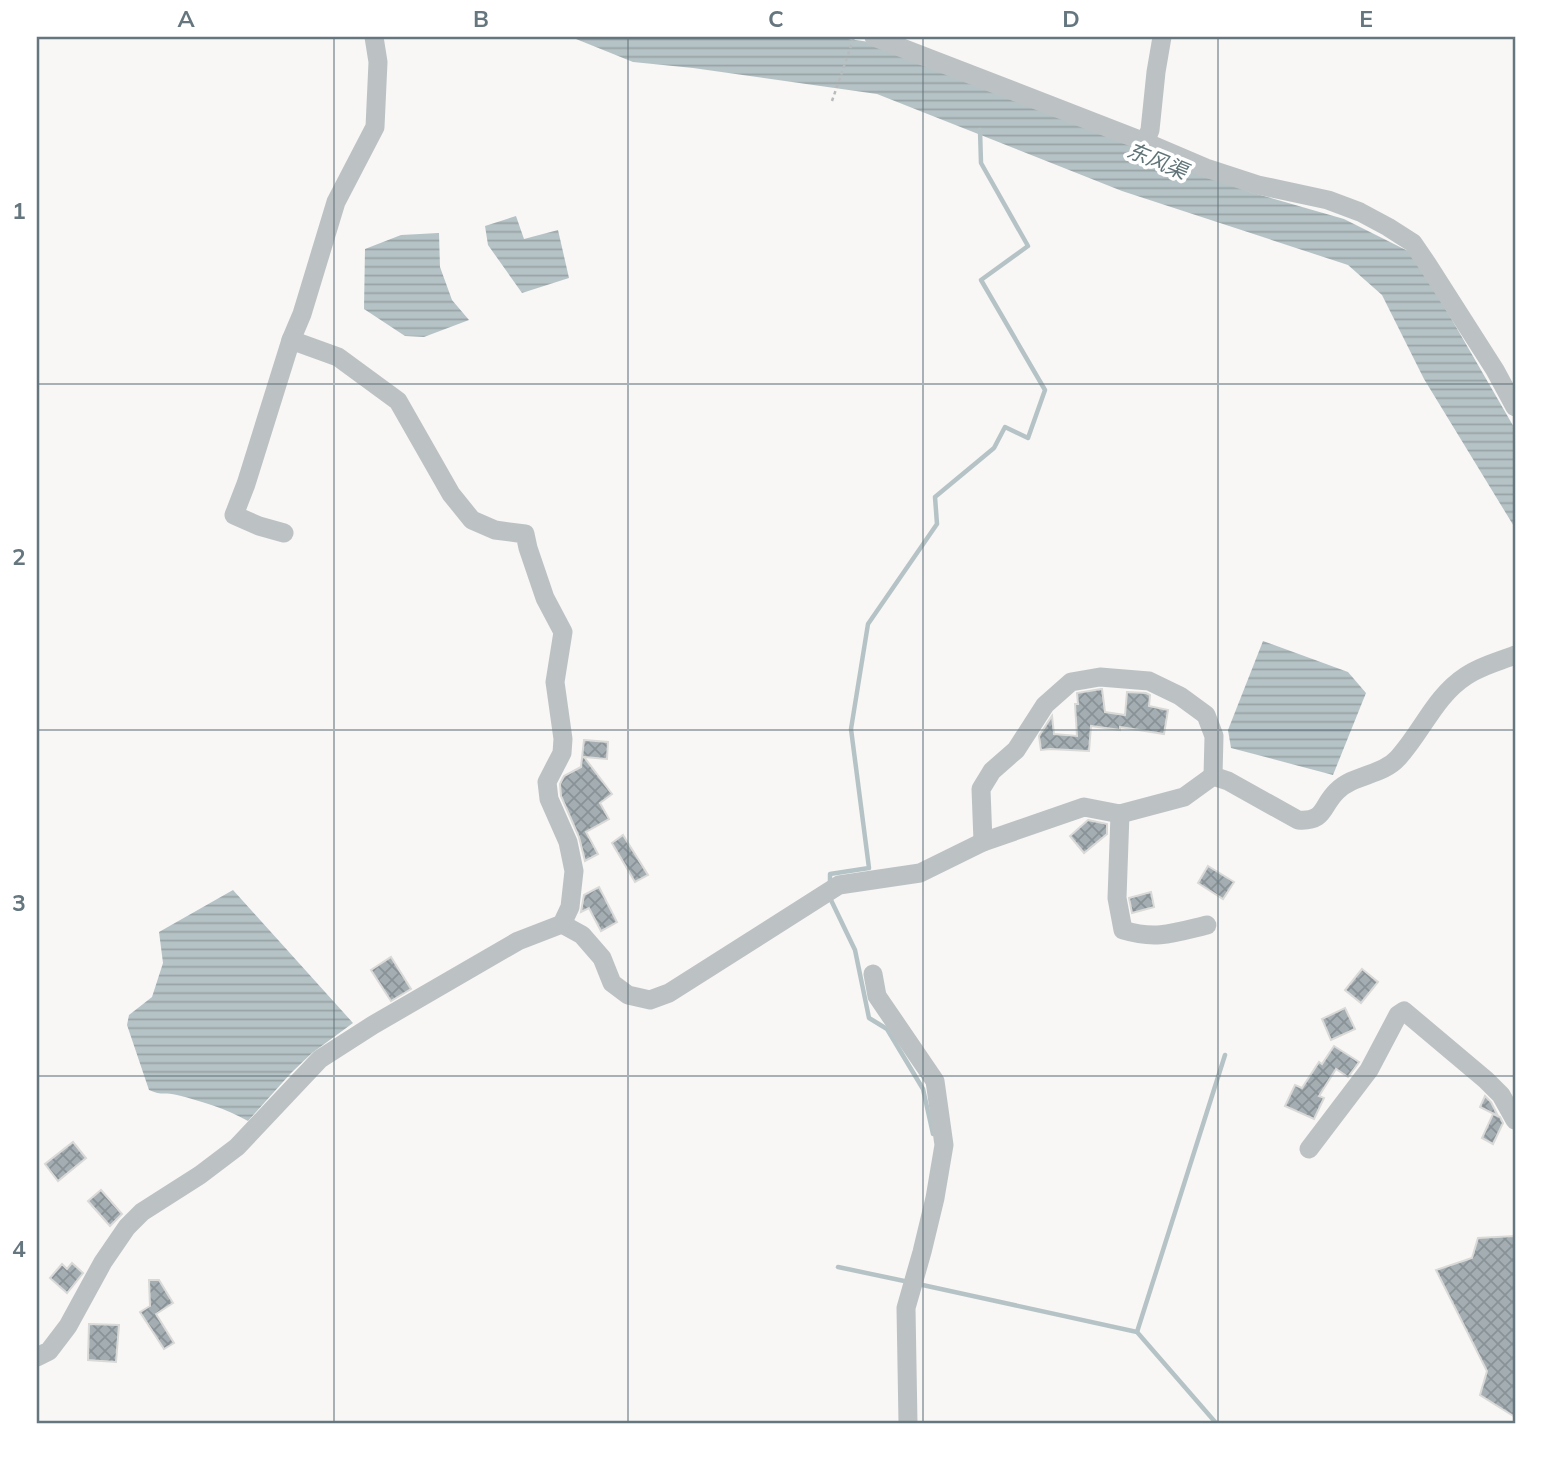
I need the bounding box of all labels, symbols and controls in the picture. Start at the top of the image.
text: A [177,4,195,33]
text: B [473,4,489,33]
text: C [768,4,784,33]
text: D [1062,4,1080,33]
text: E [1359,4,1373,33]
water label: 东风渠 [1123,136,1194,185]
text: 1 [12,196,26,225]
text: 2 [12,542,26,571]
text: 3 [12,888,26,917]
text: 4 [12,1234,26,1263]

